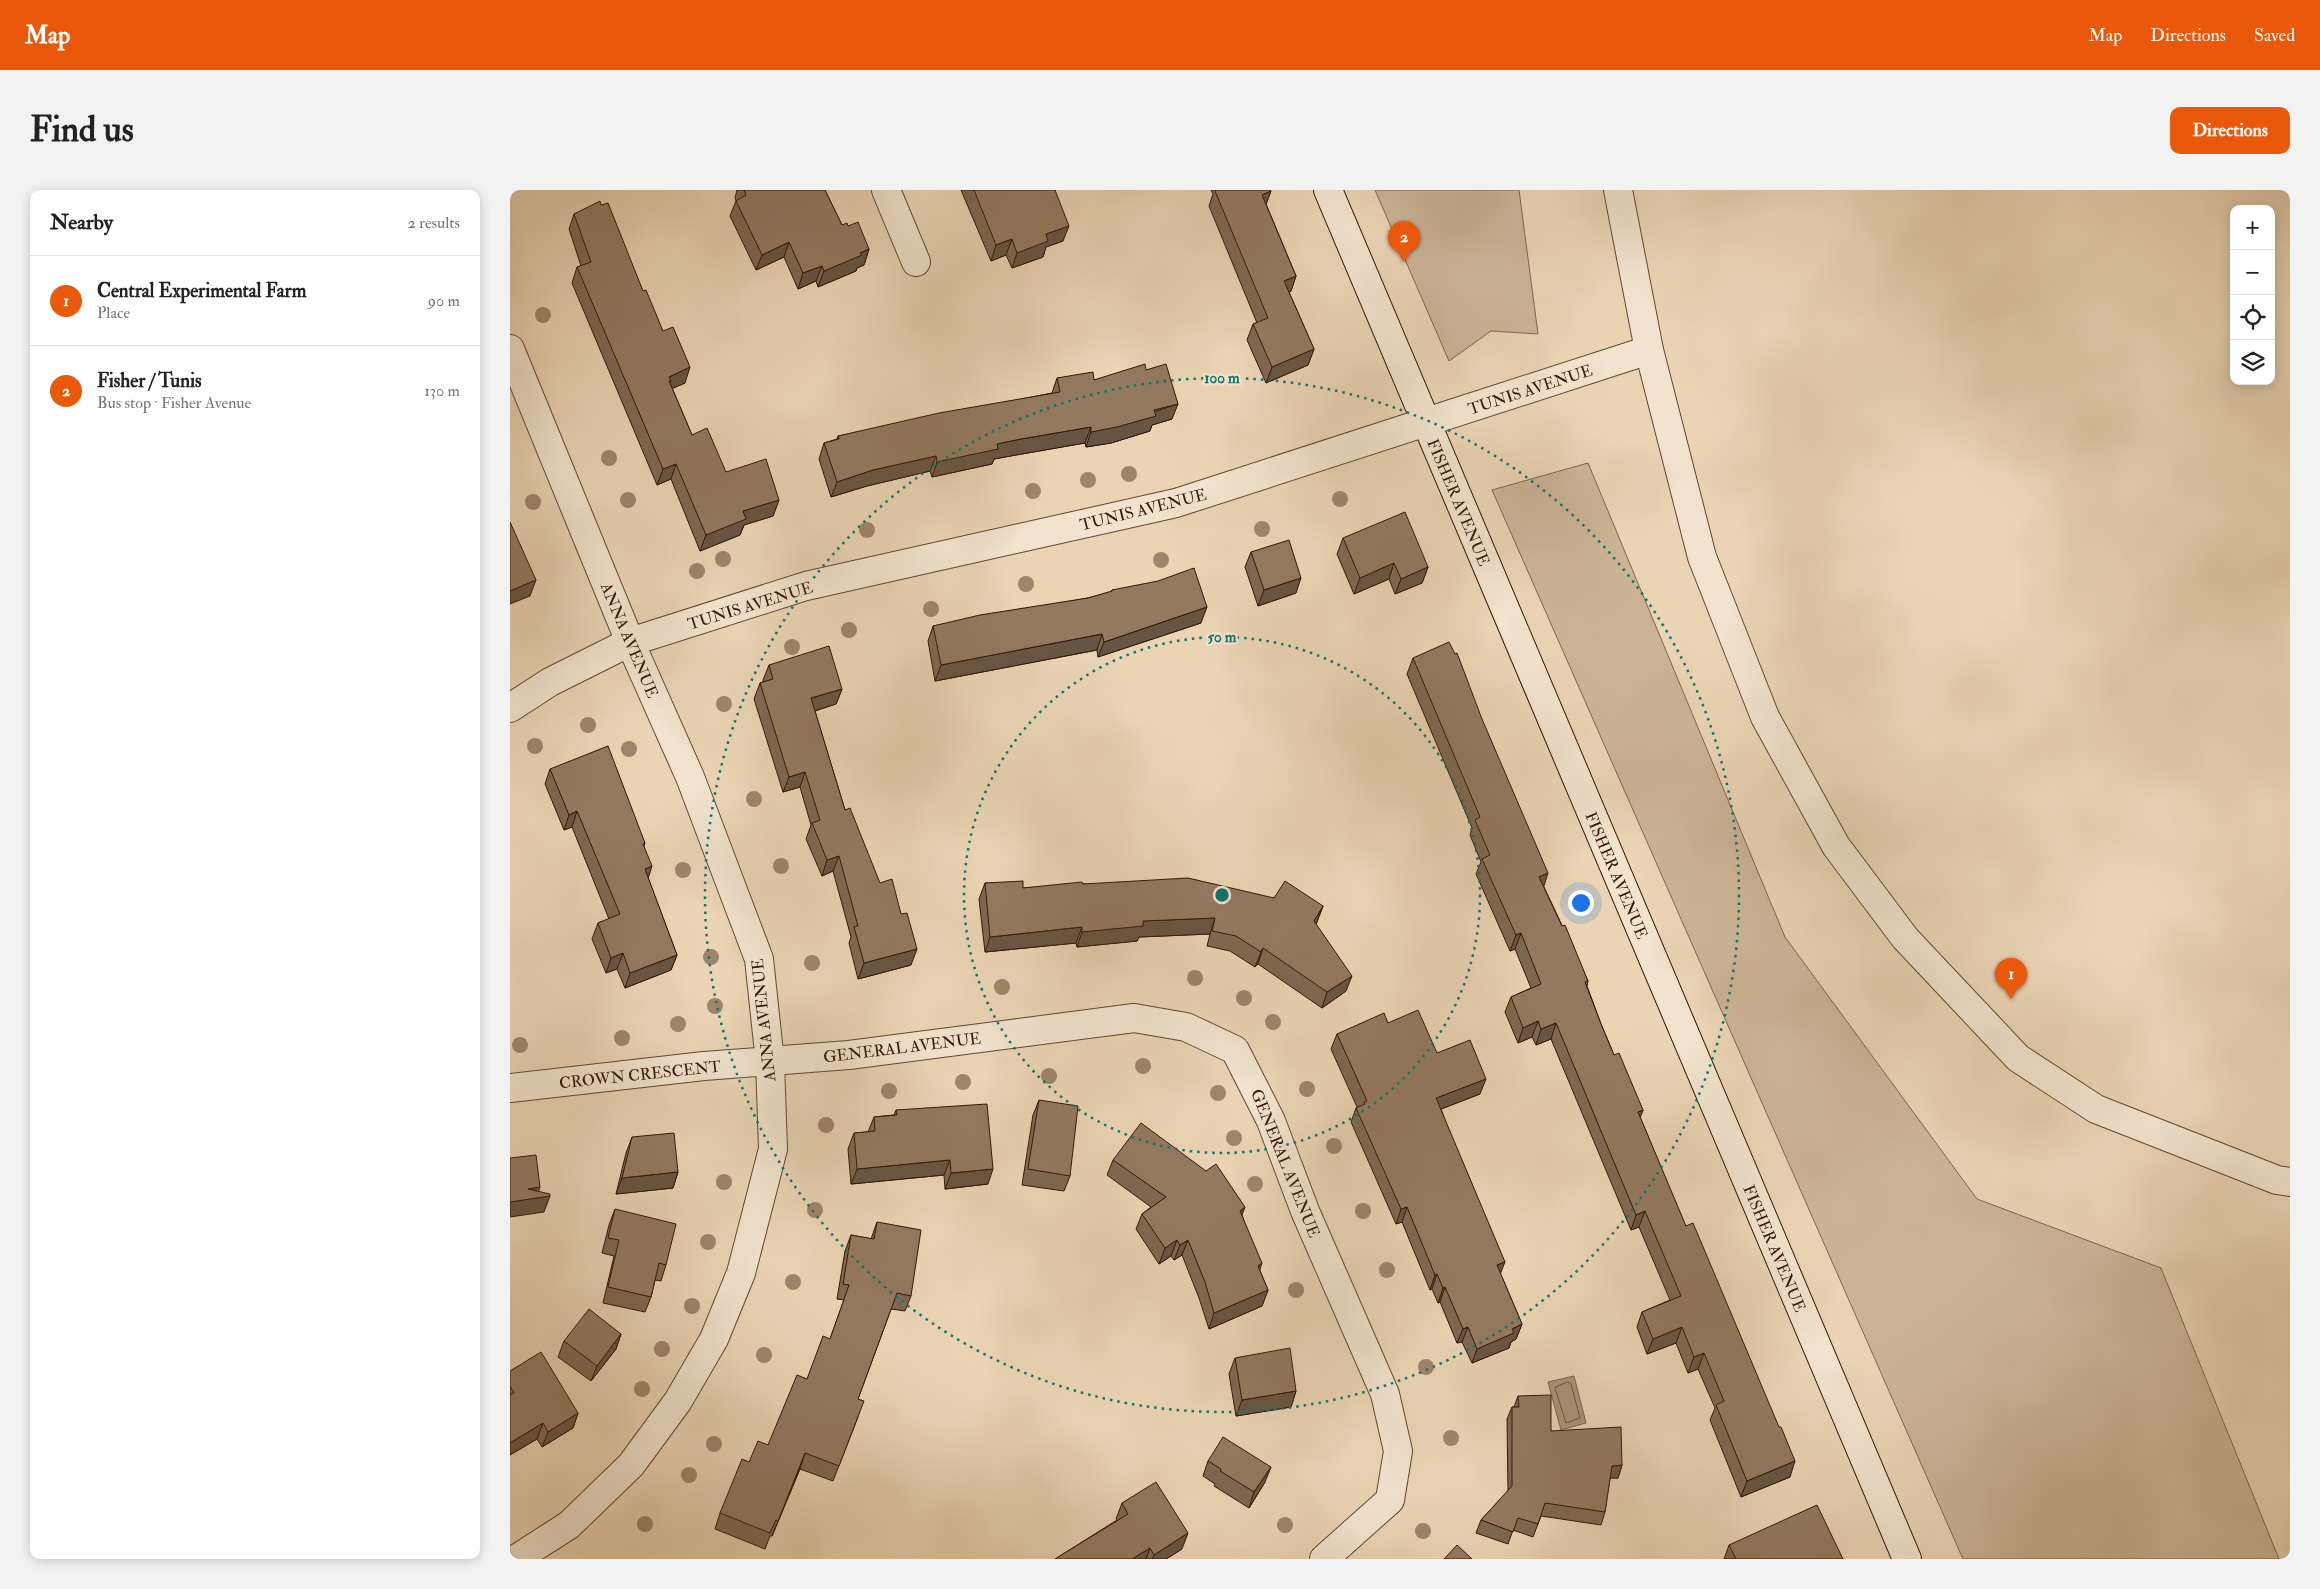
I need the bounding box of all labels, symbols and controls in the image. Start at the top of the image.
text: Map [25,20,70,51]
text: Map [2089,24,2122,47]
text: Directions [2150,24,2226,47]
text: Saved [2254,24,2295,47]
button: Directions [2170,107,2290,154]
text: Find us [30,108,134,152]
map controls [2230,205,2275,385]
button: + [2230,205,2275,250]
text: Nearby [50,209,113,236]
text: 2 results [407,213,460,233]
pin: 2 [1388,221,1420,262]
button: − [2230,250,2275,295]
text: Central Experimental Farm [97,279,306,303]
text: 1 [63,291,69,311]
text: 90 m [428,291,460,311]
button: locate [2230,295,2275,340]
text: Place [97,303,130,323]
button: layers [2230,340,2275,385]
street label: TUNIS AVENUE [1466,360,1595,419]
text: Fisher / Tunis [97,369,202,393]
text: 100 m [1204,369,1240,388]
text: 2 [62,381,70,401]
text: 130 m [424,381,460,401]
text: Bus stop · Fisher Avenue [97,393,251,413]
street label: FISHER AVENUE [1422,436,1494,569]
street label: TUNIS AVENUE [1078,485,1209,535]
street label: TUNIS AVENUE [685,577,815,634]
street label: ANNA AVENUE [595,579,662,701]
text: 50 m [1208,628,1237,647]
street label: FISHER AVENUE [1580,809,1652,942]
centre of rings [1213,886,1231,904]
your location [1568,890,1594,916]
street label: ANNA AVENUE [748,958,780,1083]
pin: 1 [1995,958,2027,999]
street label: GENERAL AVENUE [822,1028,982,1068]
street label: CROWN CRESCENT [558,1057,722,1093]
street label: GENERAL AVENUE [1246,1086,1324,1241]
street label: FISHER AVENUE [1738,1182,1810,1315]

